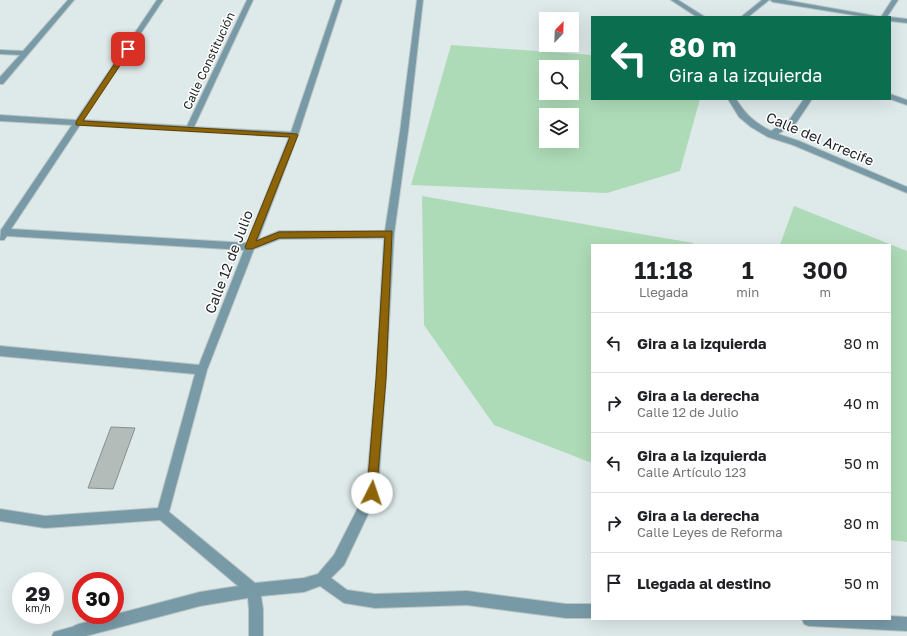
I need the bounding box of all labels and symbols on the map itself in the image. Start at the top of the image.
street label: Calle Constitución [179,10,238,112]
north arrow [539,12,579,52]
pin [111,32,145,66]
street label: Calle del Arrecife [764,108,877,169]
street label: Calle 12 de Julio [201,208,256,316]
position arrow [351,472,393,514]
speed limit sign: 30 [72,572,124,624]

